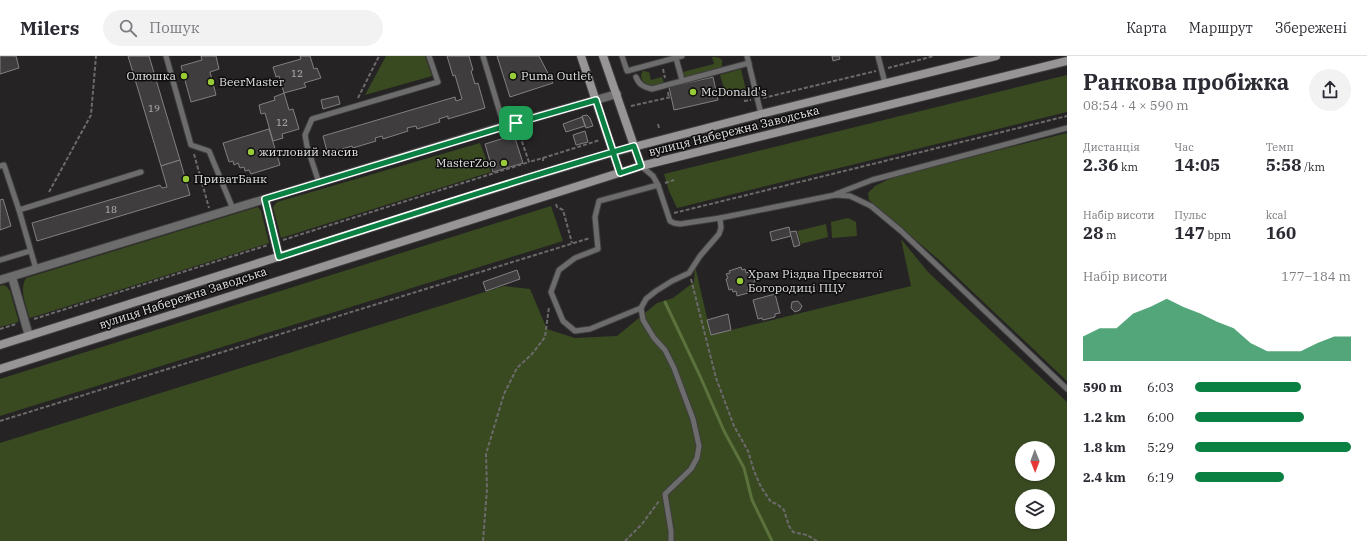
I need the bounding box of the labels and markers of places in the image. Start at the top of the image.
place label: Олюшка [127,68,176,83]
place label: Puma Outlet [521,68,591,83]
marker: Олюшка [179,71,189,81]
marker: Puma Outlet [508,71,518,81]
place label: BeerMaster [219,74,285,89]
marker: BeerMaster [206,77,216,87]
place label: McDonald's [701,84,767,99]
marker: McDonald's [688,87,698,97]
pin [499,106,533,140]
place label: житловий масив [259,144,358,159]
marker: житловий масив [246,147,256,157]
place label: MasterZoo [436,155,496,170]
marker: MasterZoo [499,158,509,168]
place label: ПриватБанк [194,171,267,186]
marker: ПриватБанк [181,174,191,184]
place label: Храм Різдва Пресвятої Богородиці ПЦУ [748,266,883,295]
marker: Храм Різдва Пресвятої Богородиці ПЦУ [735,276,745,286]

